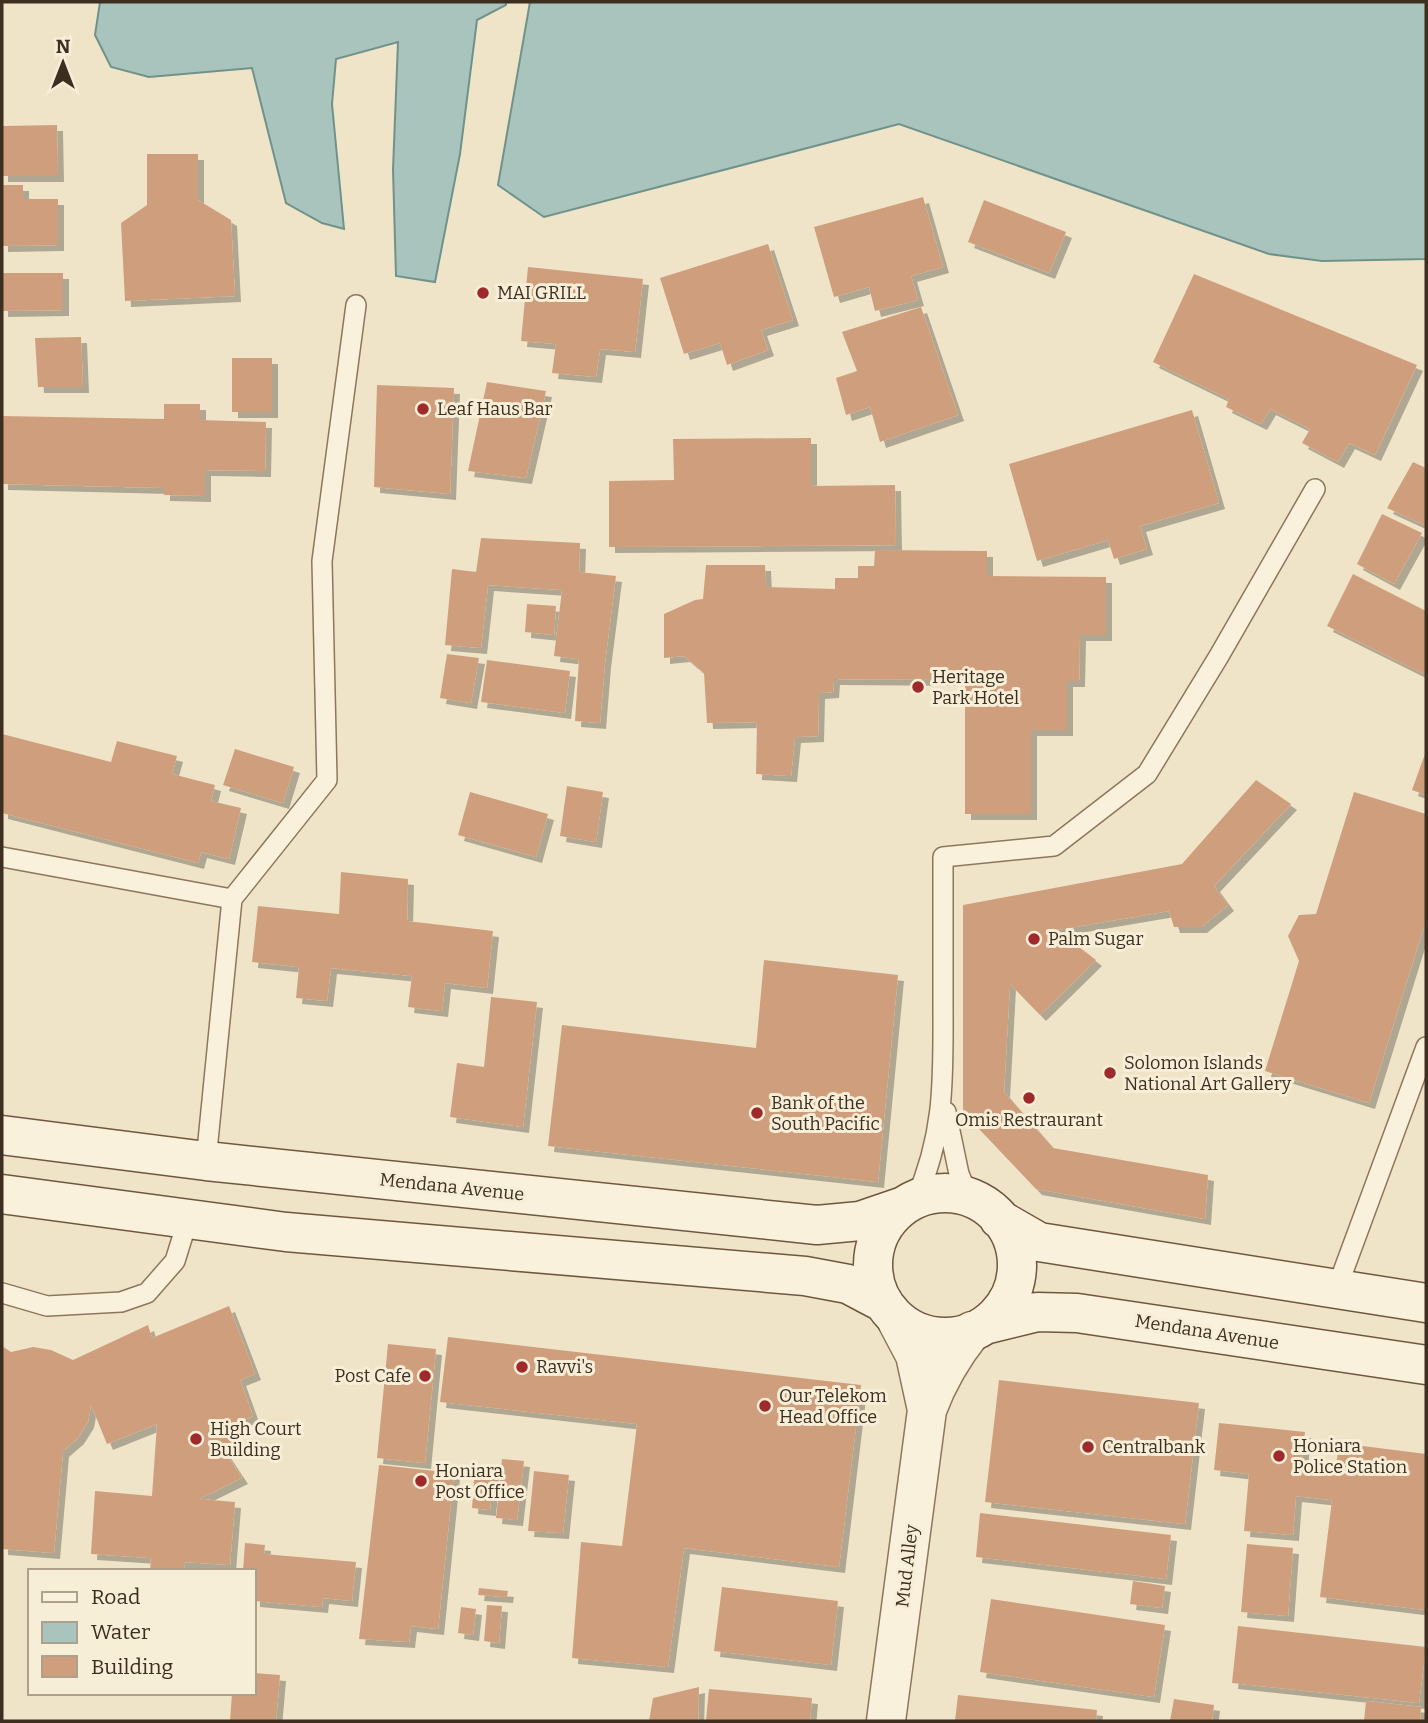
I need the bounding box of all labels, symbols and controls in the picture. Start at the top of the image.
north arrow [28,28,98,98]
text: N [56,35,71,58]
place label: MAI GRILL [497,282,586,304]
marker: MAI GRILL [475,285,491,301]
place label: Leaf Haus Bar [437,398,553,420]
marker: Leaf Haus Bar [415,401,431,417]
place label: Heritage Park Hotel [932,666,1019,709]
marker: Heritage Park Hotel [910,679,926,695]
place label: Palm Sugar [1048,928,1143,950]
marker: Palm Sugar [1026,931,1042,947]
place label: Solomon Islands National Art Gallery [1124,1052,1292,1095]
marker: Solomon Islands National Art Gallery [1102,1065,1118,1081]
marker: Omis Restraurant [1021,1090,1037,1106]
place label: Bank of the South Pacific [771,1092,880,1135]
marker: Bank of the South Pacific [749,1105,765,1121]
place label: Omis Restraurant [955,1109,1103,1131]
street label: Mendana Avenue [379,1168,525,1206]
street label: Mendana Avenue [1133,1310,1281,1354]
place label: Ravvi's [536,1356,593,1378]
marker: Ravvi's [514,1359,530,1375]
place label: Post Cafe [334,1365,411,1387]
marker: Post Cafe [417,1368,433,1384]
place label: Our Telekom Head Office [779,1385,887,1428]
marker: Our Telekom Head Office [757,1398,773,1414]
place label: High Court Building [210,1418,302,1461]
marker: High Court Building [188,1431,204,1447]
place label: Honiara Police Station [1293,1435,1408,1478]
place label: Centralbank [1102,1436,1206,1458]
marker: Centralbank [1080,1439,1096,1455]
marker: Honiara Police Station [1271,1448,1287,1464]
place label: Honiara Post Office [435,1460,525,1503]
marker: Honiara Post Office [413,1473,429,1489]
street label: Mud Alley [891,1523,923,1609]
legend [28,1569,256,1695]
text: Road [91,1584,140,1610]
text: Water [91,1619,150,1645]
text: Building [91,1654,174,1680]

